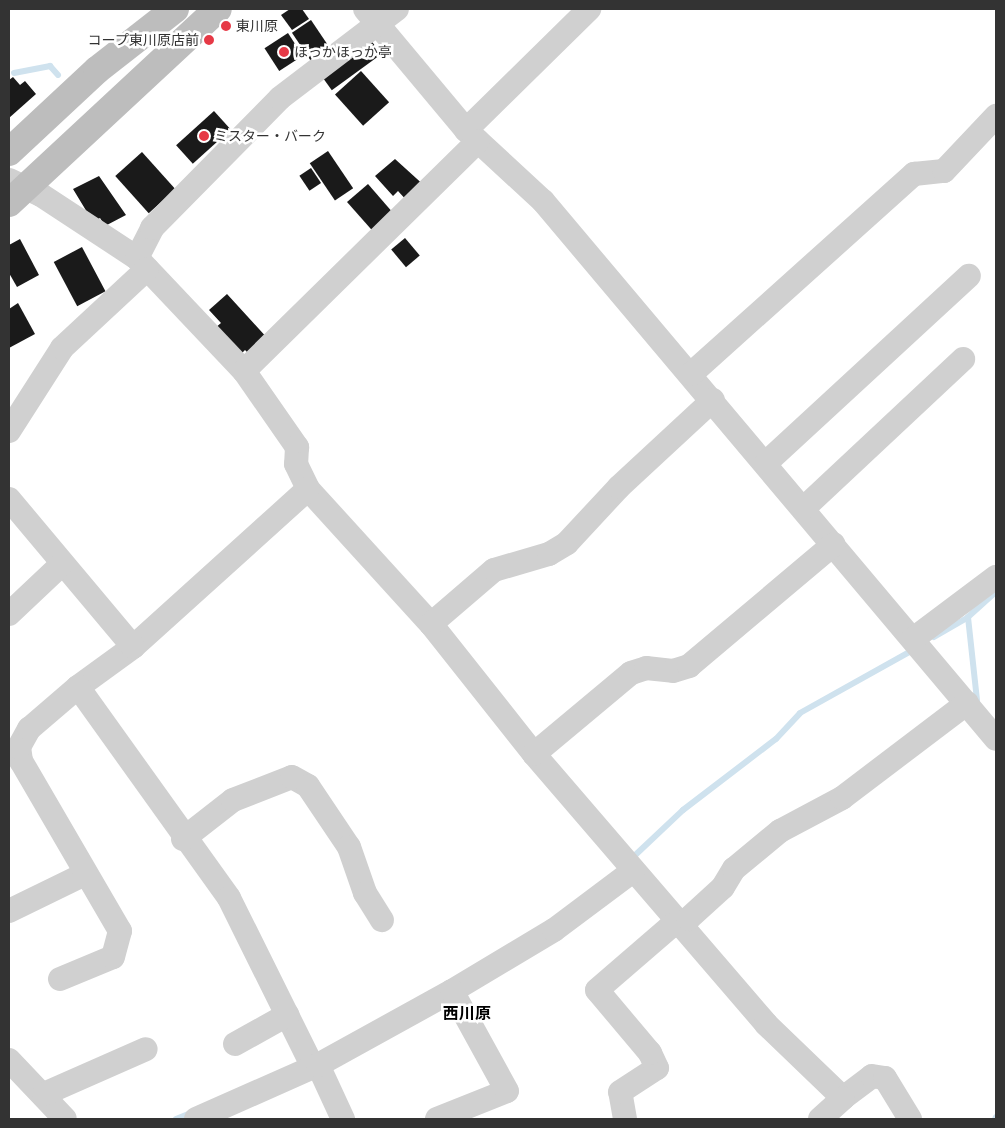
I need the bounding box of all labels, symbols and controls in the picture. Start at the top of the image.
place label: 東川原 [236,18,278,34]
marker: 東川原 [220,20,232,32]
place label: コープ東川原店前 [87,32,199,48]
marker: コープ東川原店前 [203,34,215,46]
place label: ほっかほっか亭 [294,44,392,60]
marker: ほっかほっか亭 [278,46,290,58]
place label: ミスター・バーク [214,128,326,144]
marker: ミスター・バーク [198,130,210,142]
district label: 西川原 [443,1003,491,1023]

